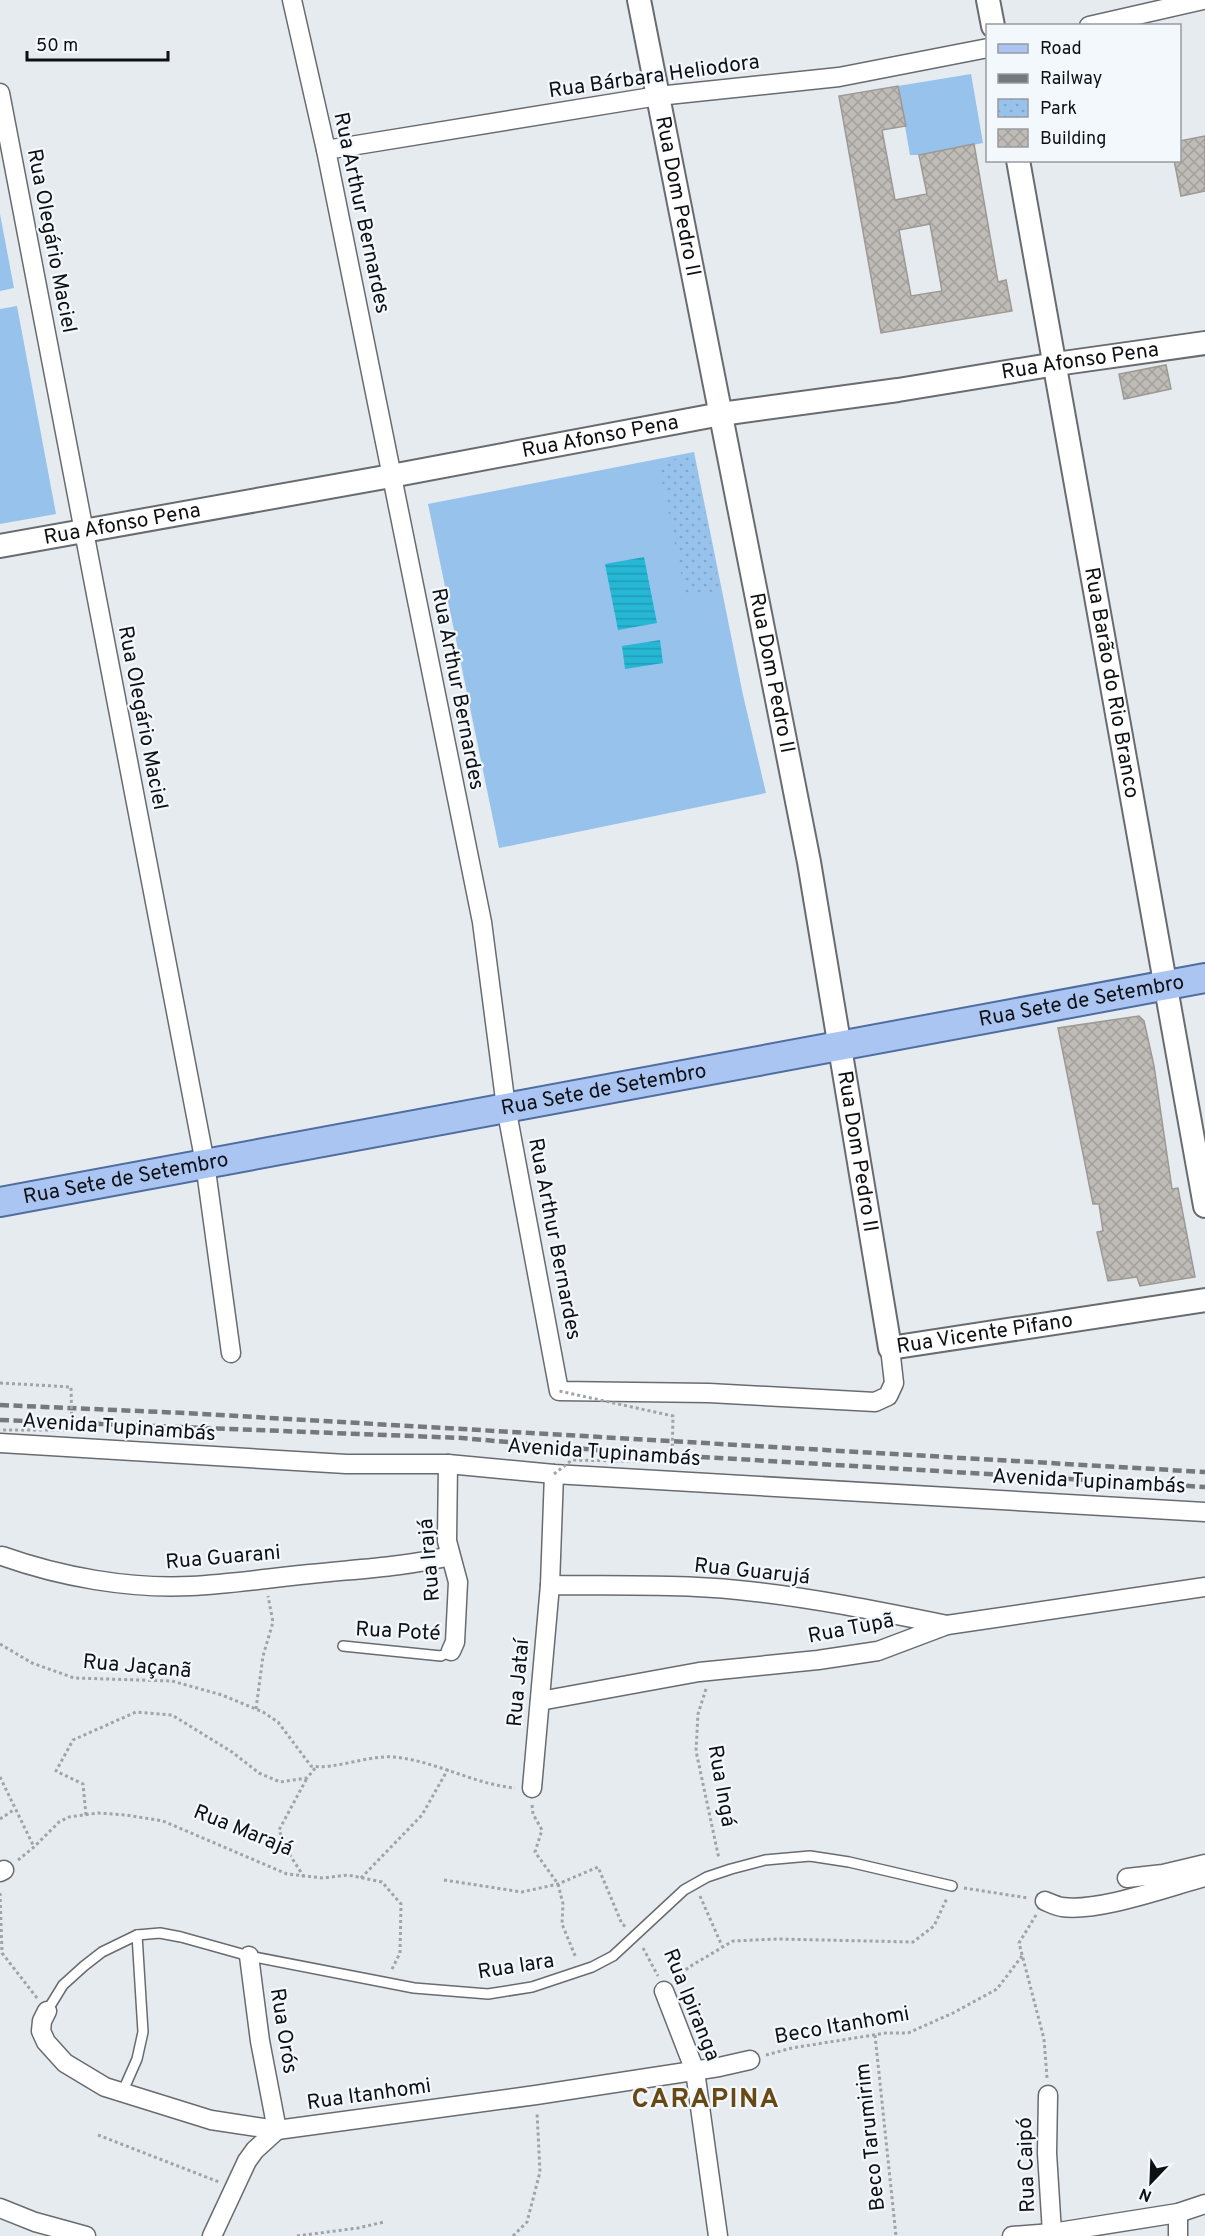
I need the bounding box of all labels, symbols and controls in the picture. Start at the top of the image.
scale bar [27,24,168,62]
legend [986,24,1181,162]
text: 50 m [36,35,78,58]
text: Road [1040,38,1082,61]
street label: Rua Bárbara Heliodora [547,49,761,105]
text: Railway [1040,68,1102,91]
text: Park [1040,98,1077,121]
street label: Rua Arthur Bernardes [326,110,396,316]
street label: Rua Dom Pedro II [649,114,707,279]
text: Building [1040,128,1106,151]
street label: Rua Olegário Maciel [20,147,82,335]
street label: Rua Afonso Pena [999,336,1161,386]
street label: Rua Afonso Pena [520,409,681,465]
street label: Rua Afonso Pena [41,497,203,551]
street label: Rua Barão do Rio Branco [1078,565,1145,800]
street label: Rua Arthur Bernardes [424,586,490,792]
street label: Rua Dom Pedro II [743,590,801,756]
street label: Rua Olegário Maciel [111,624,173,812]
street label: Rua Sete de Setembro [977,969,1186,1033]
street label: Rua Sete de Setembro [499,1057,709,1122]
street label: Rua Dom Pedro II [831,1069,884,1234]
street label: Rua Arthur Bernardes [521,1136,587,1342]
street label: Rua Sete de Setembro [21,1146,231,1211]
street label: Rua Vicente Pifano [894,1307,1075,1360]
street label: Avenida Tupinambás [21,1408,217,1448]
street label: Avenida Tupinambás [506,1433,702,1473]
street label: Avenida Tupinambás [992,1463,1186,1501]
street label: Rua Irajá [413,1517,447,1603]
street label: Rua Guarani [164,1540,282,1576]
street label: Rua Guarujá [693,1552,811,1592]
street label: Rua Tupã [806,1607,896,1651]
street label: Rua Poté [355,1616,441,1648]
street label: Rua Jataí [502,1636,536,1728]
street label: Rua Jaçanã [82,1649,192,1685]
street label: Rua Ingá [701,1743,741,1829]
street label: Rua Marajá [189,1799,297,1863]
street label: Rua Ipiranga [656,1945,726,2065]
street label: Rua Iara [476,1948,556,1986]
street label: Rua Orós [263,1986,303,2076]
street label: Beco Itanhomi [772,2001,912,2051]
street label: Beco Tarumirim [850,2062,892,2212]
street label: Rua Itanhomi [305,2073,433,2117]
district label: CARAPINA [632,2083,780,2117]
street label: Rua Caipó [1012,2117,1042,2213]
north arrow [1121,2152,1181,2212]
text: N [1137,2183,1155,2205]

